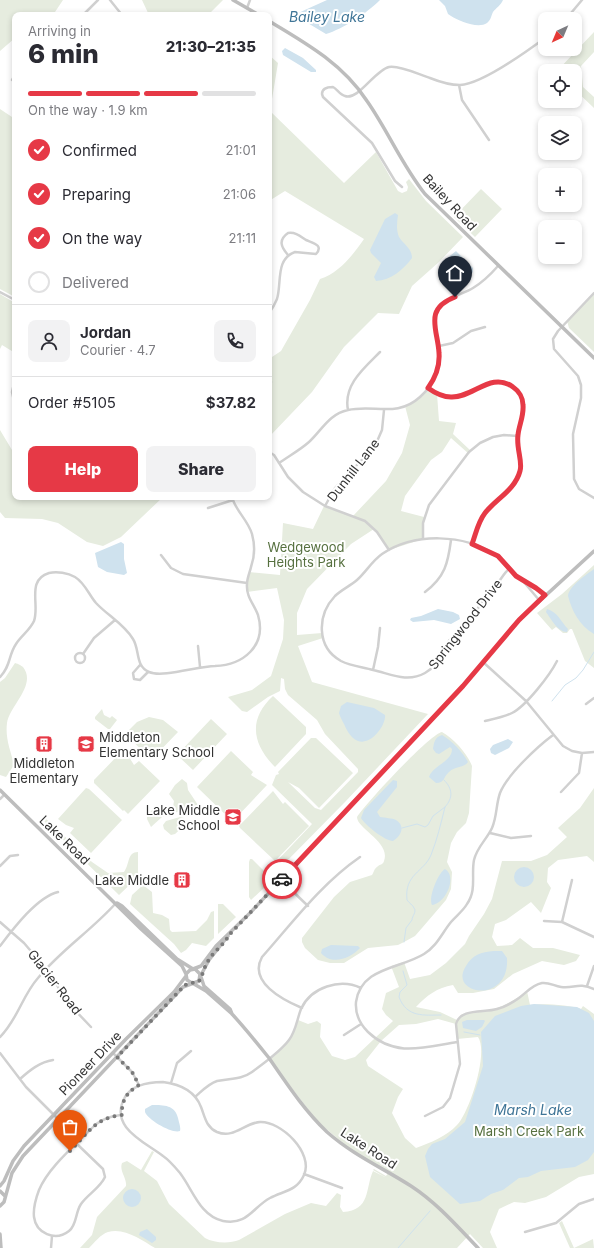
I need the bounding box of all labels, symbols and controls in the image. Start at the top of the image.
water label: Bailey Lake [289,8,365,25]
north arrow [538,12,582,56]
map controls [538,12,582,264]
text: Arriving in [28,23,91,39]
text: 21:30–21:35 [166,37,256,56]
text: 6 min [28,38,99,69]
button: locate [538,64,582,108]
text: On the way · 1.9 km [28,102,148,118]
button: layers [538,116,582,160]
icon: check [28,139,50,161]
text: Confirmed [62,141,137,160]
text: 21:01 [226,142,256,158]
button: + [538,168,582,212]
street label: Bailey Road [420,170,480,234]
icon: check [28,183,50,205]
text: Preparing [62,185,131,204]
text: 21:06 [223,186,256,202]
button: − [538,220,582,264]
icon: check [28,227,50,249]
text: On the way [62,229,142,248]
text: 21:11 [228,230,256,246]
pin [438,256,472,297]
icon: home [444,262,466,284]
text: Delivered [62,273,129,292]
button: person [28,320,70,362]
button: phone [214,320,256,362]
text: Jordan [80,323,131,342]
text: Courier · 4.7 [80,342,156,358]
text: Order #5105 [28,393,116,412]
text: $37.82 [206,393,256,412]
street label: Dunhill Lane [323,435,383,505]
button: Help [28,446,138,492]
button: Share [146,446,256,492]
park label: Wedgewood Heights Park [267,539,345,570]
street label: Springwood Drive [425,576,505,672]
place label: Middleton Elementary School [99,729,214,760]
building icon: Middleton Elementary [34,734,54,754]
school or university icon: Middleton Elementary School [76,734,96,754]
place label: Middleton Elementary [9,755,79,786]
place label: Lake Middle School [146,802,220,833]
school or university icon: Lake Middle School [223,807,243,827]
street label: Lake Road [36,812,94,868]
courier [262,859,302,899]
icon: car [271,868,293,890]
building icon: Lake Middle [172,870,192,890]
place label: Lake Middle [95,872,169,888]
street label: Glacier Road [25,946,85,1018]
street label: Pioneer Drive [55,1028,125,1098]
water label: Marsh Lake [494,1101,572,1118]
pin [53,1110,87,1151]
icon: bag [59,1116,81,1138]
park label: Marsh Creek Park [474,1123,584,1139]
street label: Lake Road [338,1124,400,1172]

